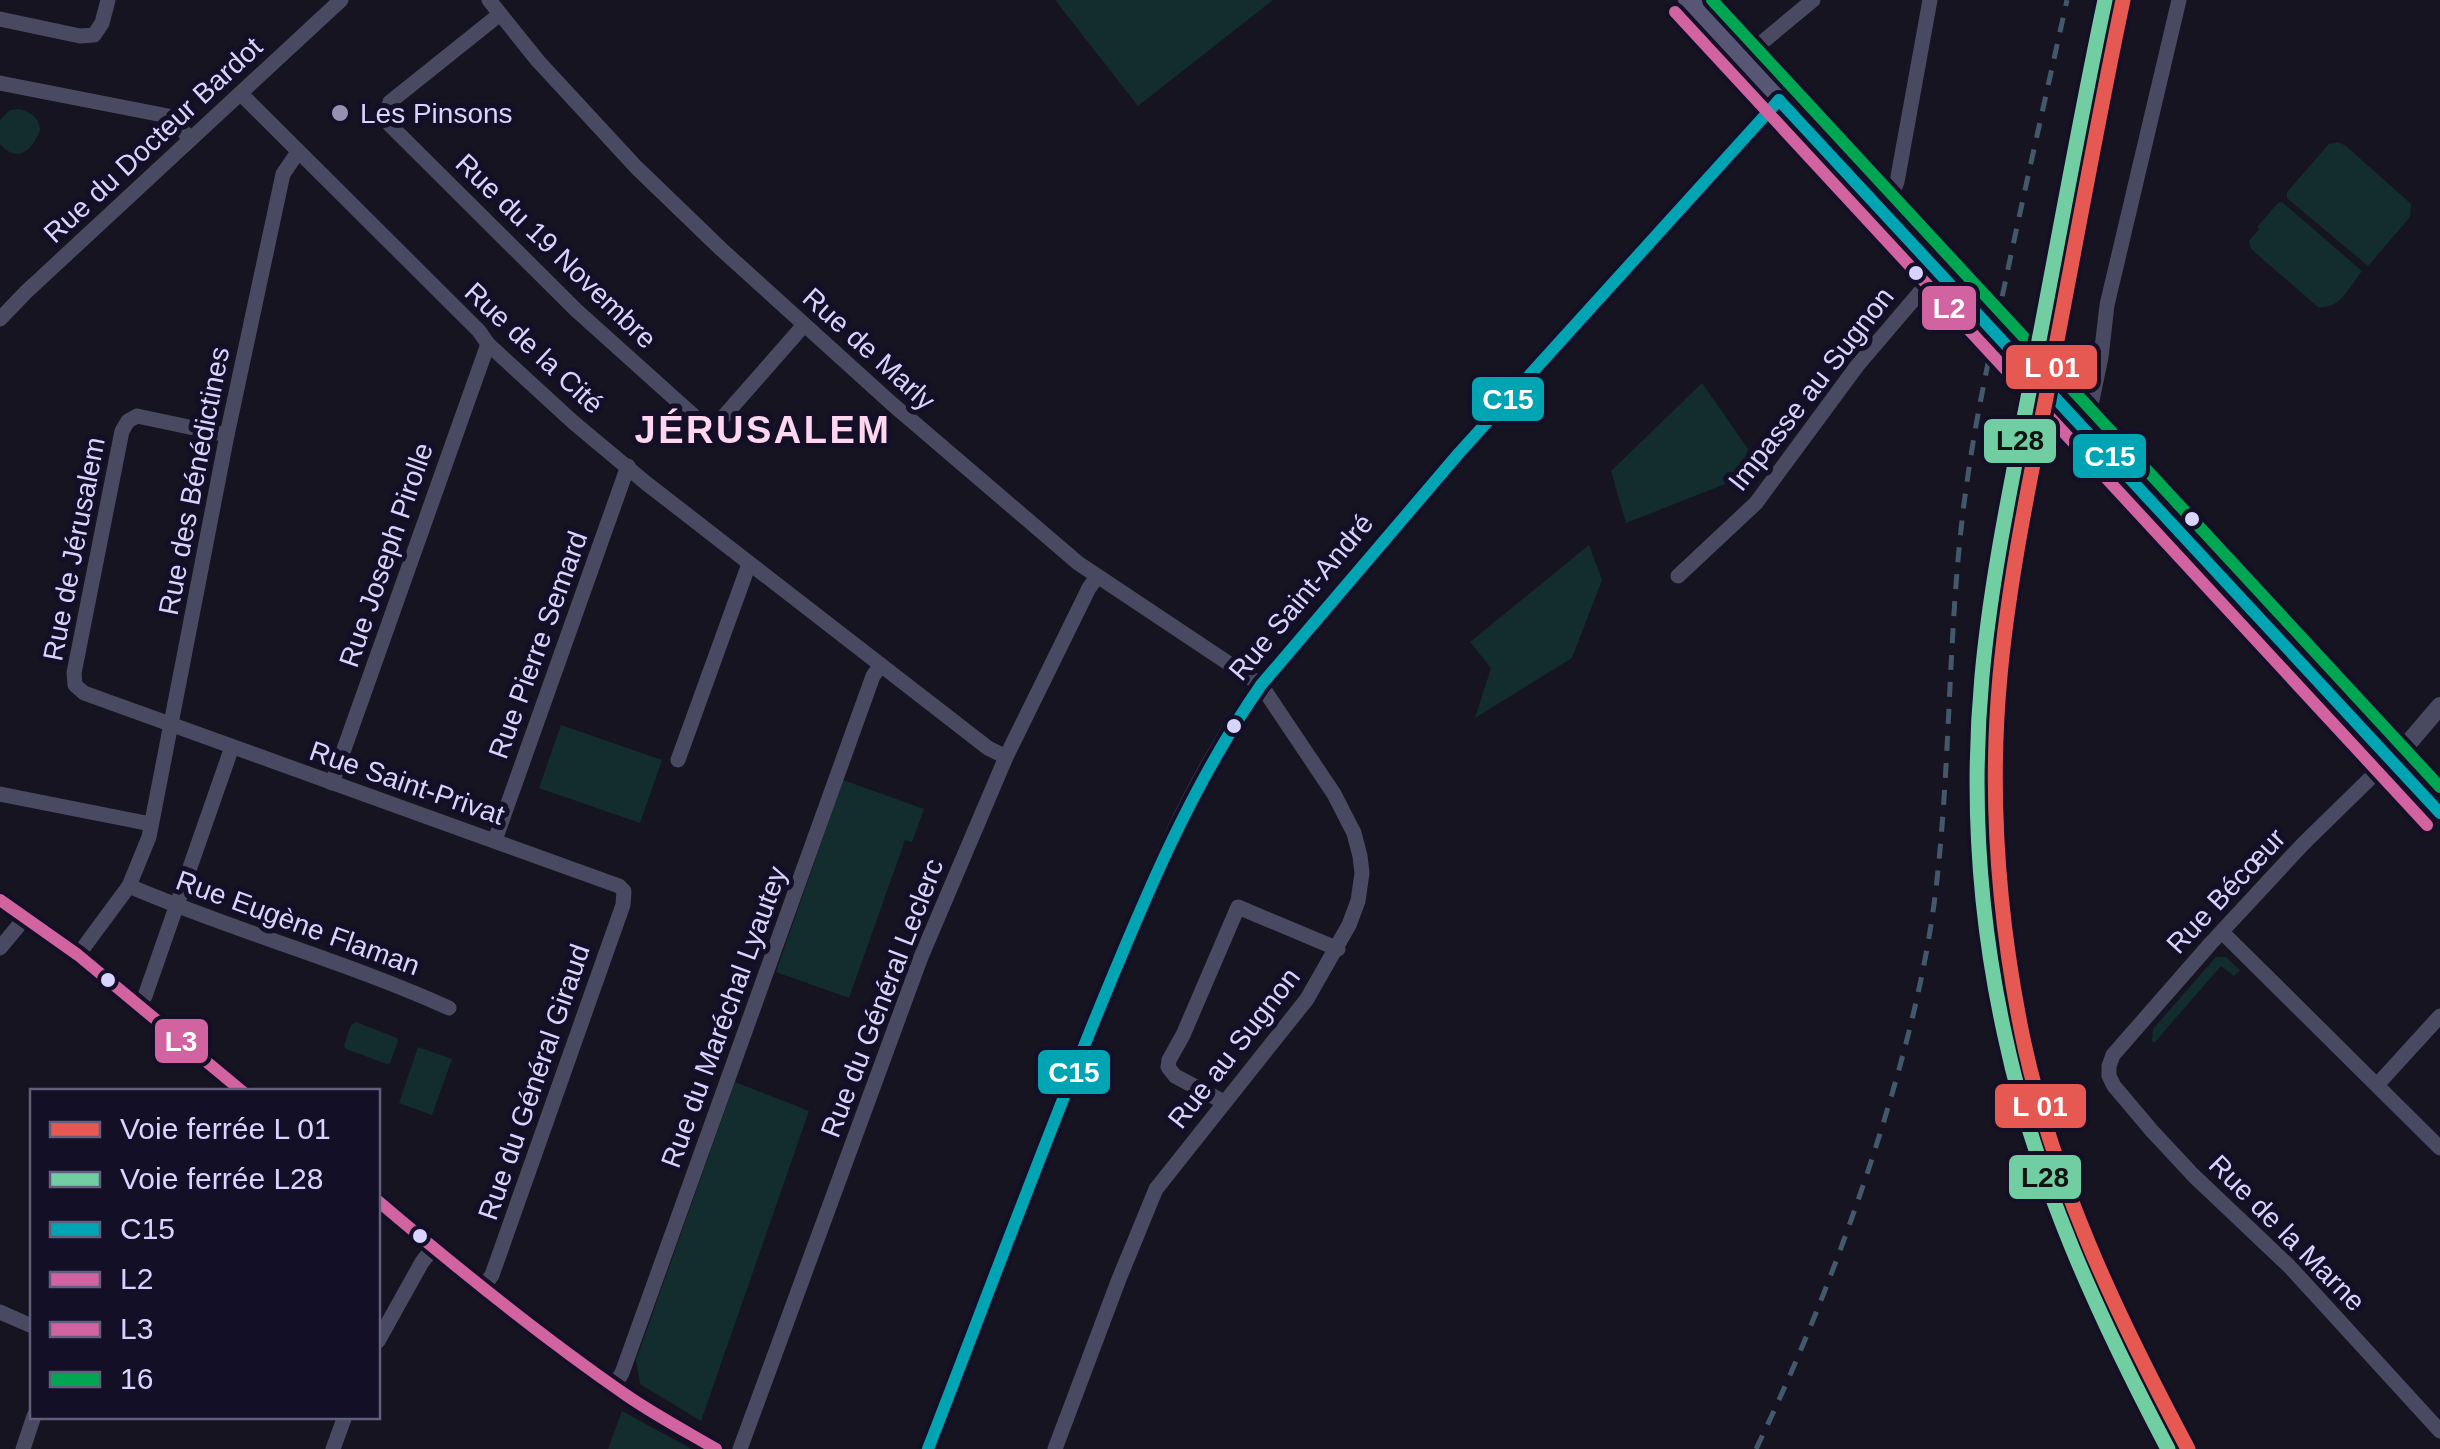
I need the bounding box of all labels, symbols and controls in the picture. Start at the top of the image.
street label: Rue du Docteur Bardot [38,31,268,249]
place label: Les Pinsons [360,98,513,129]
marker: Les Pinsons [329,102,351,124]
street label: Rue du 19 Novembre [450,147,662,355]
unlabelled marker [1906,263,1926,283]
street label: Rue de la Cité [459,276,609,420]
street label: Impasse au Sugnon [1722,281,1900,497]
street label: Rue de Marly [797,282,941,416]
line badge: L2 [1920,284,1978,332]
text: L2 [1933,293,1965,324]
line badge: L 01 [2004,343,2099,391]
street label: Rue des Bénédictines [153,344,235,618]
text: L 01 [2024,352,2080,383]
line badge: C15 [1470,375,1546,423]
text: C15 [1482,384,1534,415]
district label: JÉRUSALEM [635,408,891,451]
line badge: L28 [1982,417,2058,465]
text: L28 [1996,425,2044,456]
line badge: C15 [2071,432,2148,480]
street label: Rue de Jérusalem [37,435,111,663]
street label: Rue Joseph Pirolle [333,439,439,671]
text: C15 [2084,441,2136,472]
street label: Rue Saint-André [1223,508,1379,686]
unlabelled marker [2182,509,2202,529]
street label: Rue Pierre Semard [482,527,594,763]
unlabelled marker [1224,716,1244,736]
street label: Rue Saint-Privat [306,735,509,831]
street label: Rue Bécœur [2161,822,2291,960]
street label: Rue du Général Leclerc [815,854,949,1142]
street label: Rue du Maréchal Lyautey [655,862,793,1172]
street label: Rue Eugène Flaman [172,865,424,981]
street label: Rue du Général Giraud [472,940,596,1224]
street label: Rue au Sugnon [1162,962,1306,1134]
unlabelled marker [98,970,118,990]
line badge: L3 [153,1017,210,1065]
text: L3 [165,1026,197,1057]
line badge: C15 [1036,1048,1112,1096]
text: C15 [1048,1057,1100,1088]
line badge: L 01 [1993,1082,2088,1130]
legend [30,1089,380,1419]
text: L 01 [2012,1091,2068,1122]
text: Voie ferrée L 01 [120,1112,331,1145]
street label: Rue de la Marne [2203,1149,2371,1317]
line badge: L28 [2007,1153,2083,1201]
text: Voie ferrée L28 [120,1162,323,1195]
text: L28 [2021,1162,2069,1193]
text: C15 [120,1212,175,1245]
unlabelled marker [410,1226,430,1246]
text: L2 [120,1262,153,1295]
text: L3 [120,1312,153,1345]
text: 16 [120,1362,153,1395]

